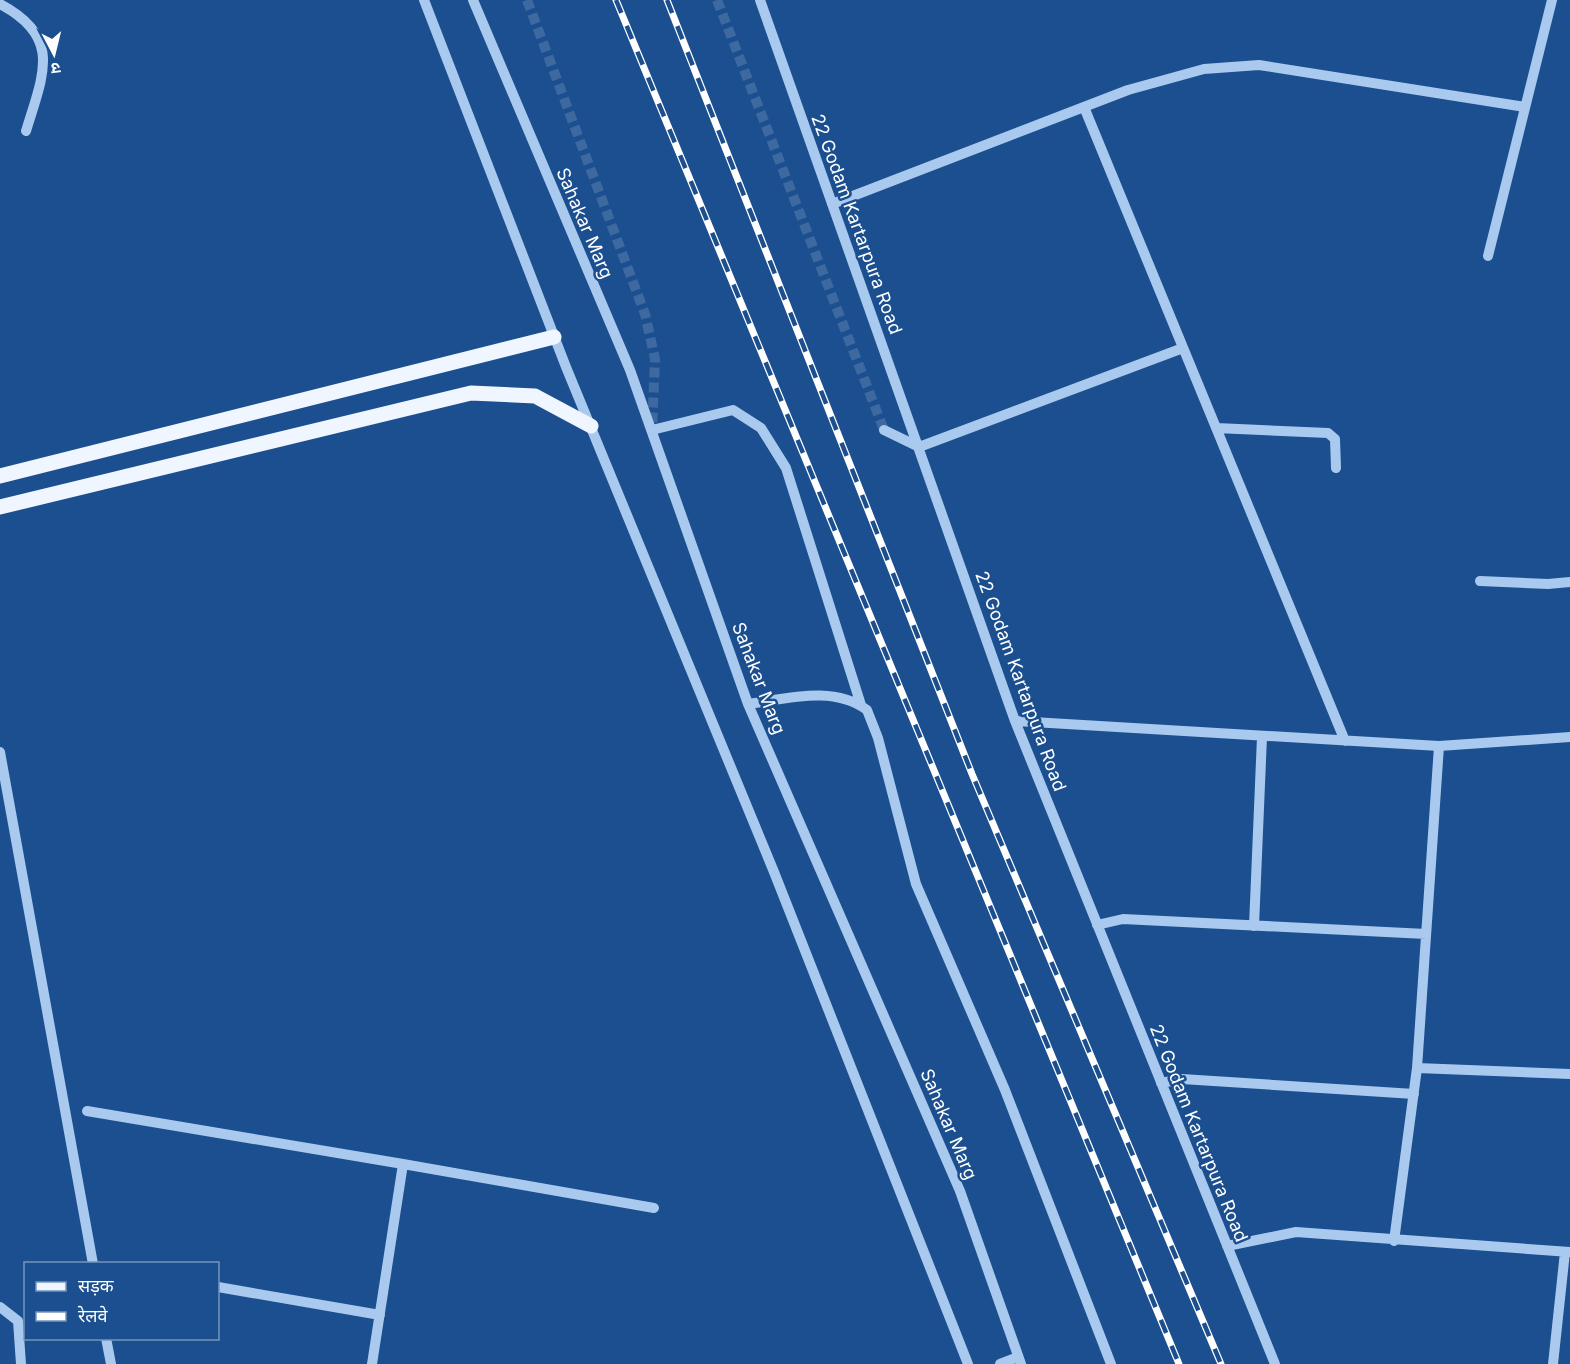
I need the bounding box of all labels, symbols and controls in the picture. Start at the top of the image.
north arrow [24,24,84,84]
text: उ [49,58,62,79]
street label: 22 Godam Kartarpura Road [807,111,907,337]
street label: Sahakar Marg [552,165,618,281]
street label: 22 Godam Kartarpura Road [971,568,1071,794]
street label: Sahakar Marg [728,619,790,737]
street label: 22 Godam Kartarpura Road [1146,1021,1252,1245]
street label: Sahakar Marg [916,1066,982,1182]
legend [24,1262,219,1340]
text: सड़क [78,1275,115,1296]
text: रेलवे [77,1305,109,1326]

